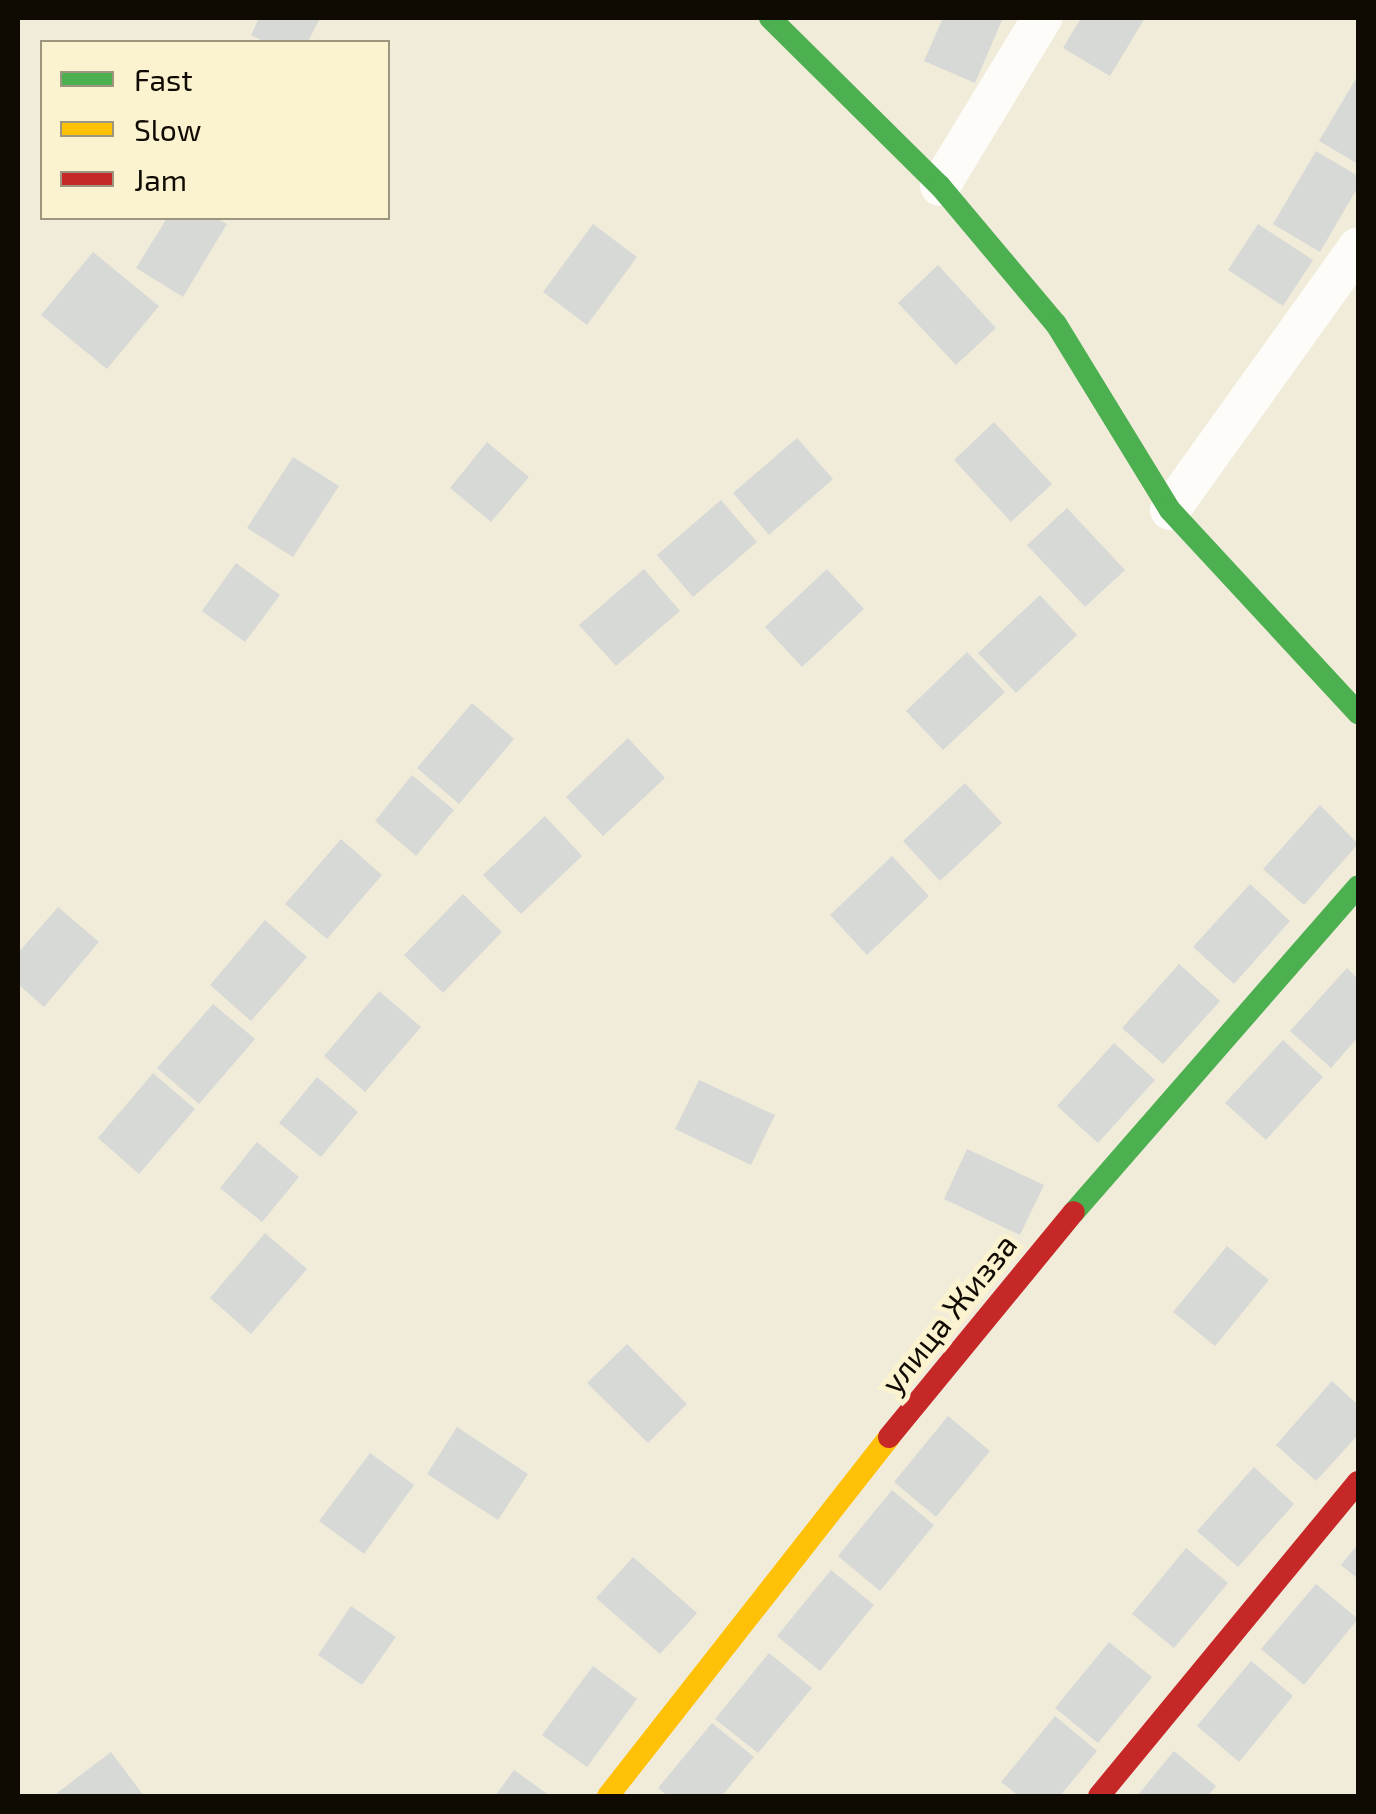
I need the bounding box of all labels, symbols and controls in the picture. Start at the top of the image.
legend [40,40,390,220]
text: Fast [134,61,193,97]
text: Slow [134,111,201,147]
text: Jam [134,161,187,197]
street label: улица Жизза [872,1226,1024,1400]

